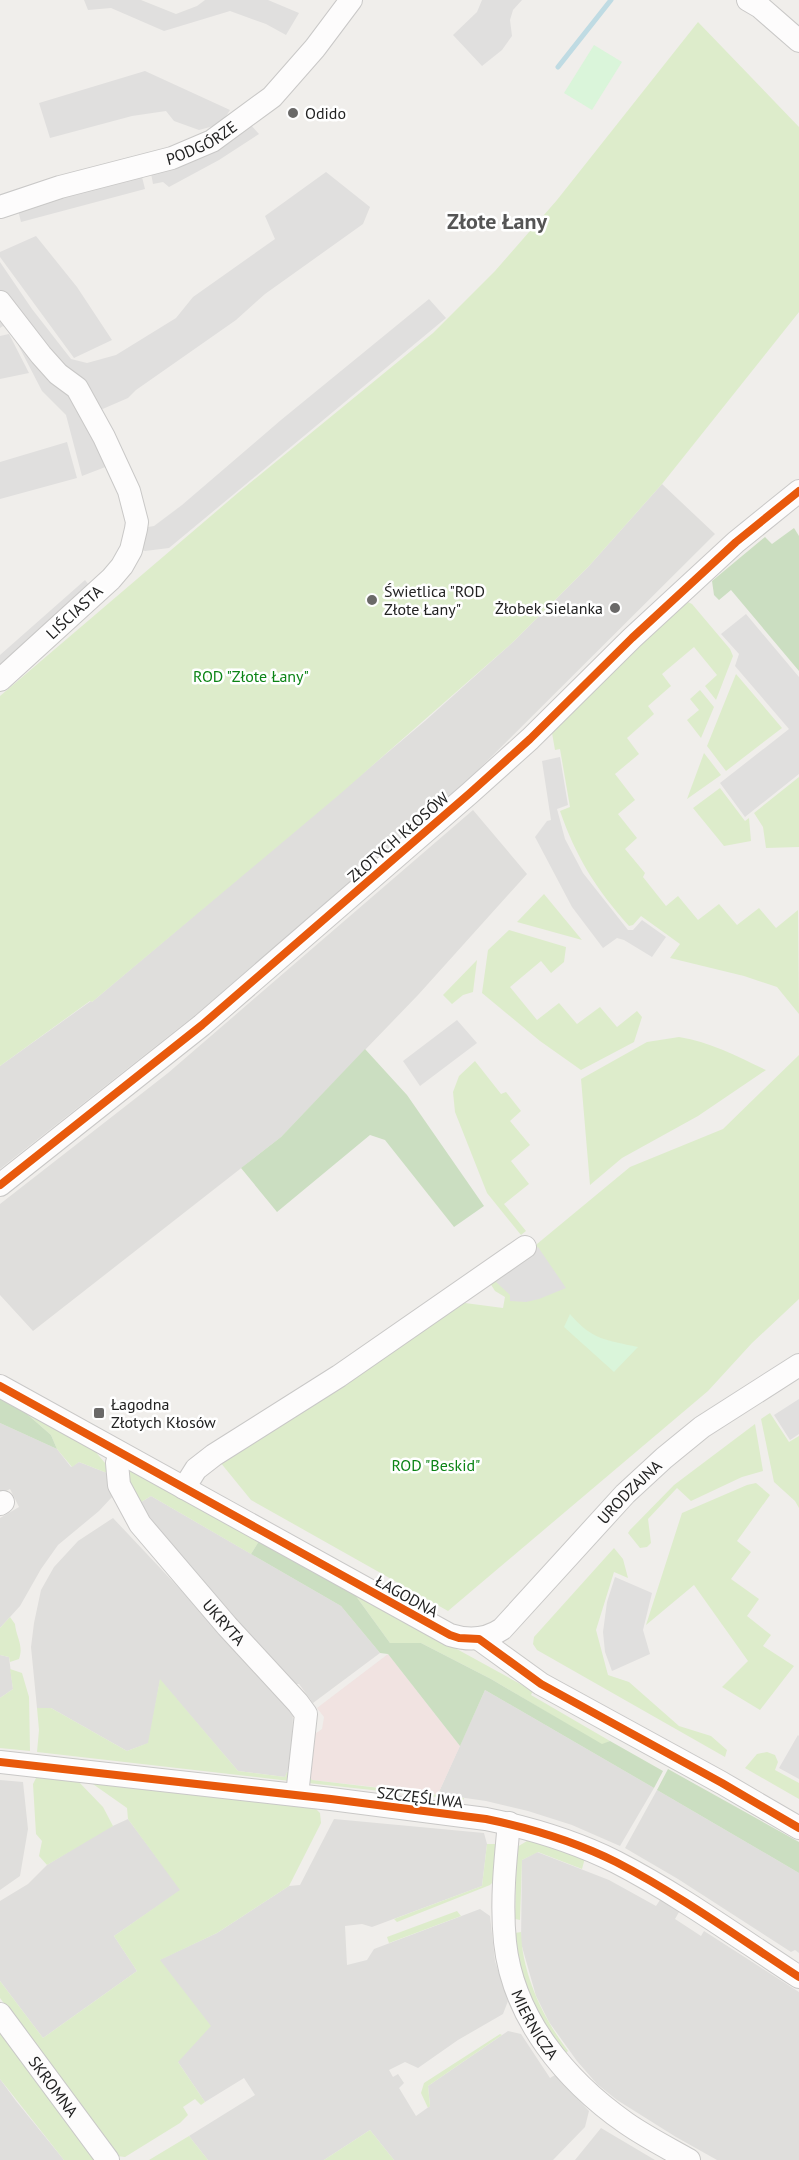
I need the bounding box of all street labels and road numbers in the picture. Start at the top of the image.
street label: PODGÓRZE [164,116,241,169]
street label: LIŚCIASTA [41,580,107,643]
street label: ZŁOTYCH KŁOSÓW [343,787,453,886]
street label: URODZAJNA [593,1455,666,1528]
street label: ŁAGODNA [372,1571,442,1622]
street label: UKRYTA [198,1595,250,1650]
street label: SZCZĘŚLIWA [376,1782,465,1812]
street label: MIERNICZA [507,1987,563,2064]
street label: SKROMNA [24,2052,83,2121]

